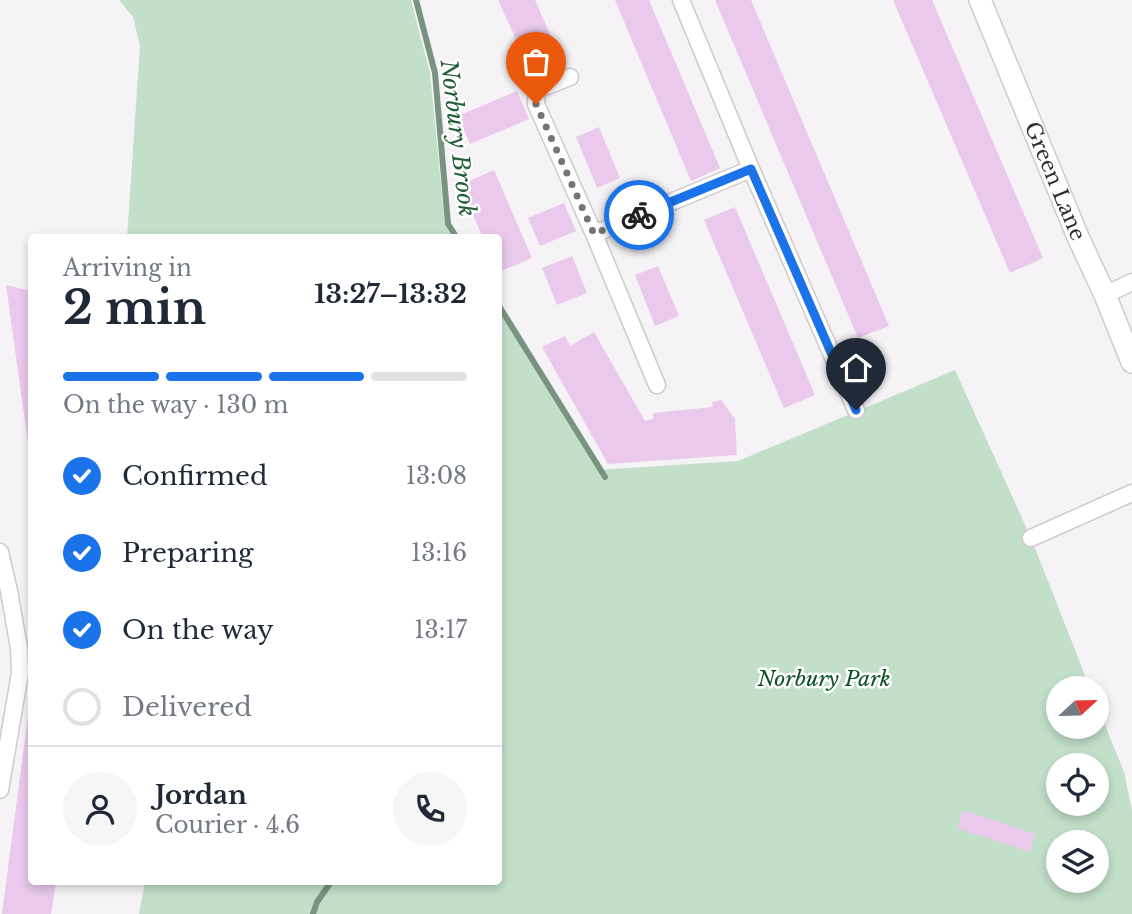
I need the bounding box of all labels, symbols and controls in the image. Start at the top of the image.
pin [506,32,566,104]
icon: bag [517,43,555,81]
water label: Norbury Brook [434,57,482,218]
street label: Green Lane [1019,118,1091,244]
courier [604,180,674,250]
icon: bike [620,196,658,234]
text: Arriving in [63,254,192,282]
text: 13:27–13:32 [314,278,467,310]
text: 2 min [63,279,206,336]
pin [826,338,886,410]
icon: home [837,349,875,387]
text: On the way · 130 m [63,391,288,419]
icon: check [63,457,101,495]
text: Confirmed [122,460,267,492]
text: 13:08 [406,462,467,490]
icon: check [63,534,101,572]
text: Preparing [122,537,254,569]
text: 13:16 [411,539,467,567]
icon: check [63,611,101,649]
text: On the way [122,614,274,646]
text: 13:17 [414,616,467,644]
park label: Norbury Park [756,666,891,692]
north arrow [1046,676,1110,738]
map controls [1046,676,1109,893]
text: Delivered [122,691,252,723]
button: locate [1046,753,1109,816]
button: person [63,772,137,846]
button: phone [393,772,467,846]
text: Jordan [155,779,247,811]
text: Courier · 4.6 [155,811,300,839]
button: layers [1046,830,1109,893]

